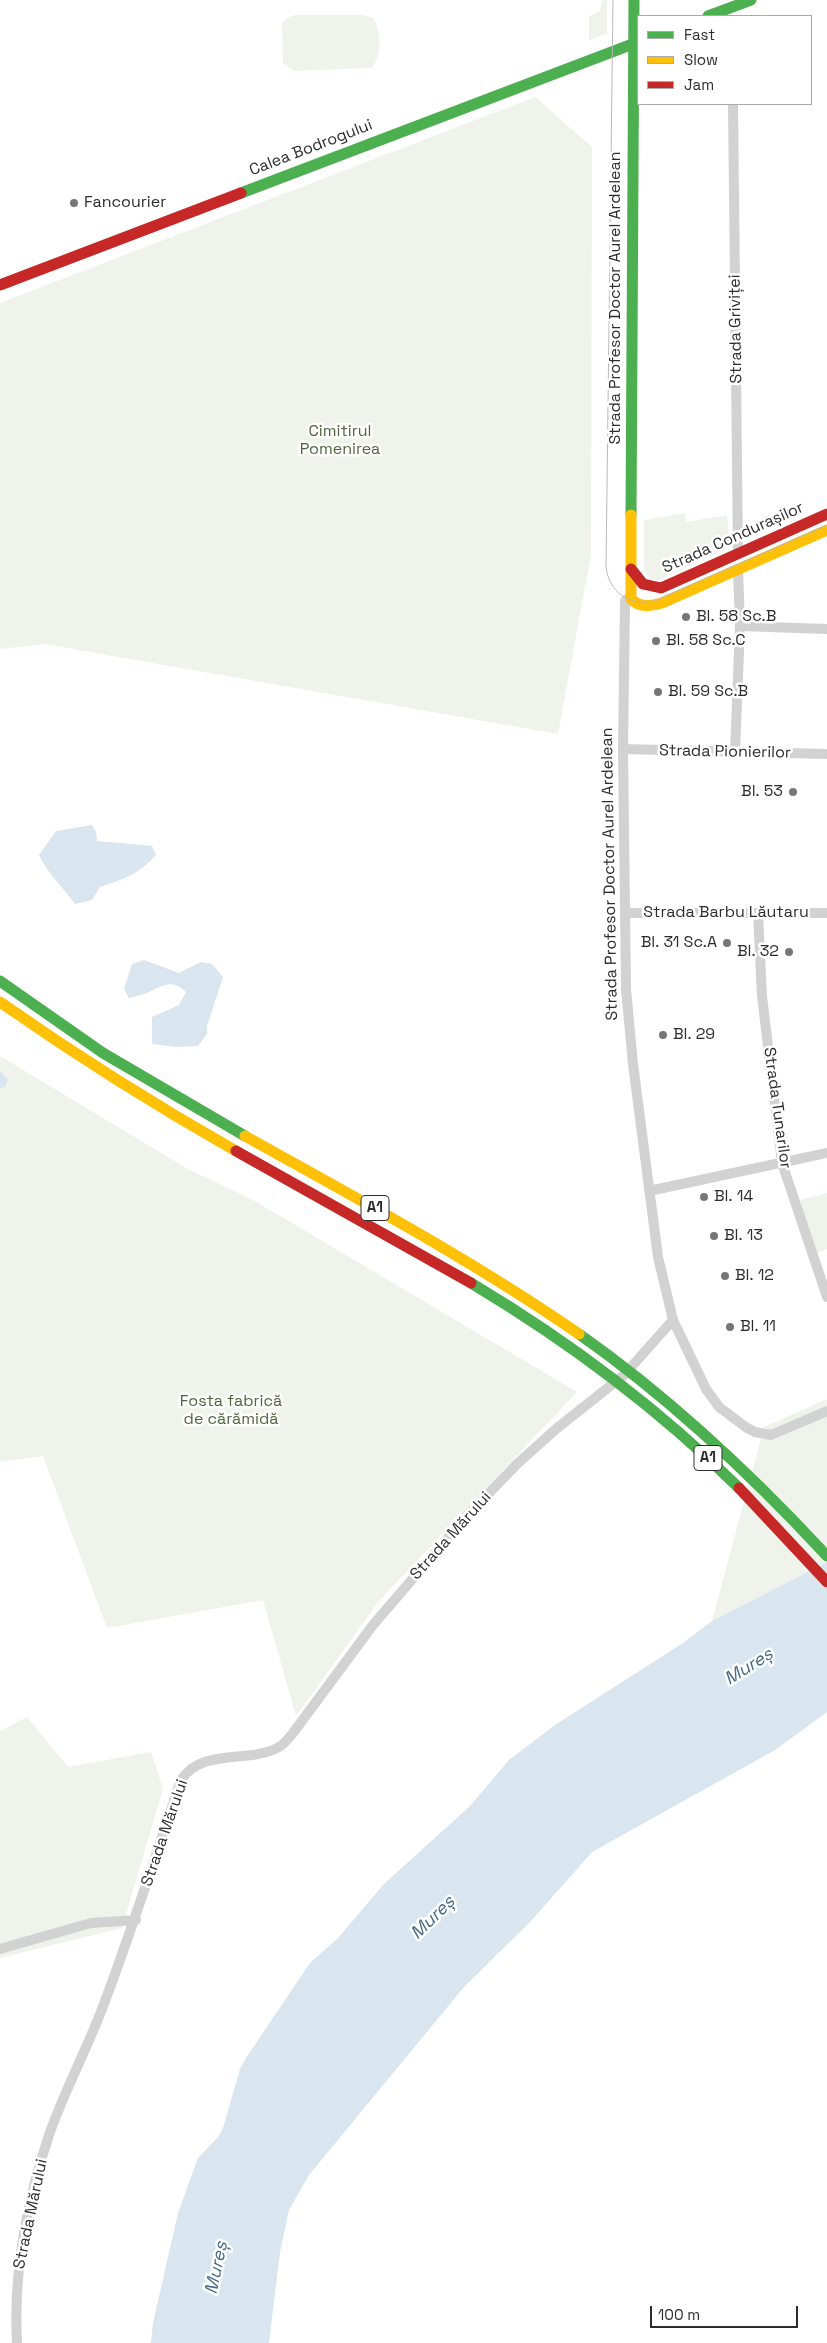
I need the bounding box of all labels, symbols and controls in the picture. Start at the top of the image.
legend [637,15,812,105]
text: Fast [684,25,715,44]
text: Slow [684,50,718,69]
text: Jam [684,75,714,94]
street label: Calea Bodrogului [247,116,375,180]
street label: Strada Profesor Doctor Aurel Ardelean [606,151,626,445]
place label: Fancourier [84,193,166,213]
marker: Fancourier [68,197,80,209]
street label: Strada Griviței [725,274,747,384]
park label: Cimitirul Pomenirea [300,422,380,460]
street label: Strada Condurașilor [659,498,807,578]
place label: Bl. 58 Sc.B [696,607,776,627]
marker: Bl. 58 Sc.B [680,611,692,623]
place label: Bl. 58 Sc.C [666,631,746,651]
marker: Bl. 58 Sc.C [650,635,662,647]
place label: Bl. 59 Sc.B [668,682,748,702]
marker: Bl. 59 Sc.B [652,686,664,698]
street label: Strada Profesor Doctor Aurel Ardelean [598,727,622,1021]
street label: Strada Pionierilor [659,741,791,763]
place label: Bl. 53 [741,782,783,802]
marker: Bl. 53 [787,786,799,798]
street label: Strada Barbu Lăutaru [643,903,809,923]
place label: Bl. 31 Sc.A [641,933,717,953]
marker: Bl. 31 Sc.A [721,937,733,949]
place label: Bl. 32 [737,942,779,962]
marker: Bl. 32 [783,946,795,958]
place label: Bl. 29 [673,1025,715,1045]
marker: Bl. 29 [657,1029,669,1041]
street label: Strada Tunarilor [759,1046,795,1170]
place label: Bl. 14 [714,1187,753,1207]
marker: Bl. 14 [698,1191,710,1203]
road number: A1 [361,1196,389,1220]
place label: Bl. 13 [724,1226,763,1246]
marker: Bl. 13 [708,1230,720,1242]
place label: Bl. 12 [735,1266,774,1286]
marker: Bl. 12 [719,1270,731,1282]
place label: Bl. 11 [740,1317,776,1337]
marker: Bl. 11 [724,1321,736,1333]
park label: Fosta fabrică de cărămidă [180,1392,282,1430]
road number: A1 [694,1446,722,1470]
street label: Strada Mărului [406,1488,496,1584]
water label: Mureș [721,1644,777,1690]
street label: Strada Mărului [138,1777,192,1889]
water label: Mureș [406,1892,460,1944]
street label: Strada Mărului [10,2157,52,2271]
water label: Mureș [201,2240,233,2296]
scale bar [652,2296,800,2328]
text: 100 m [658,2305,700,2324]

